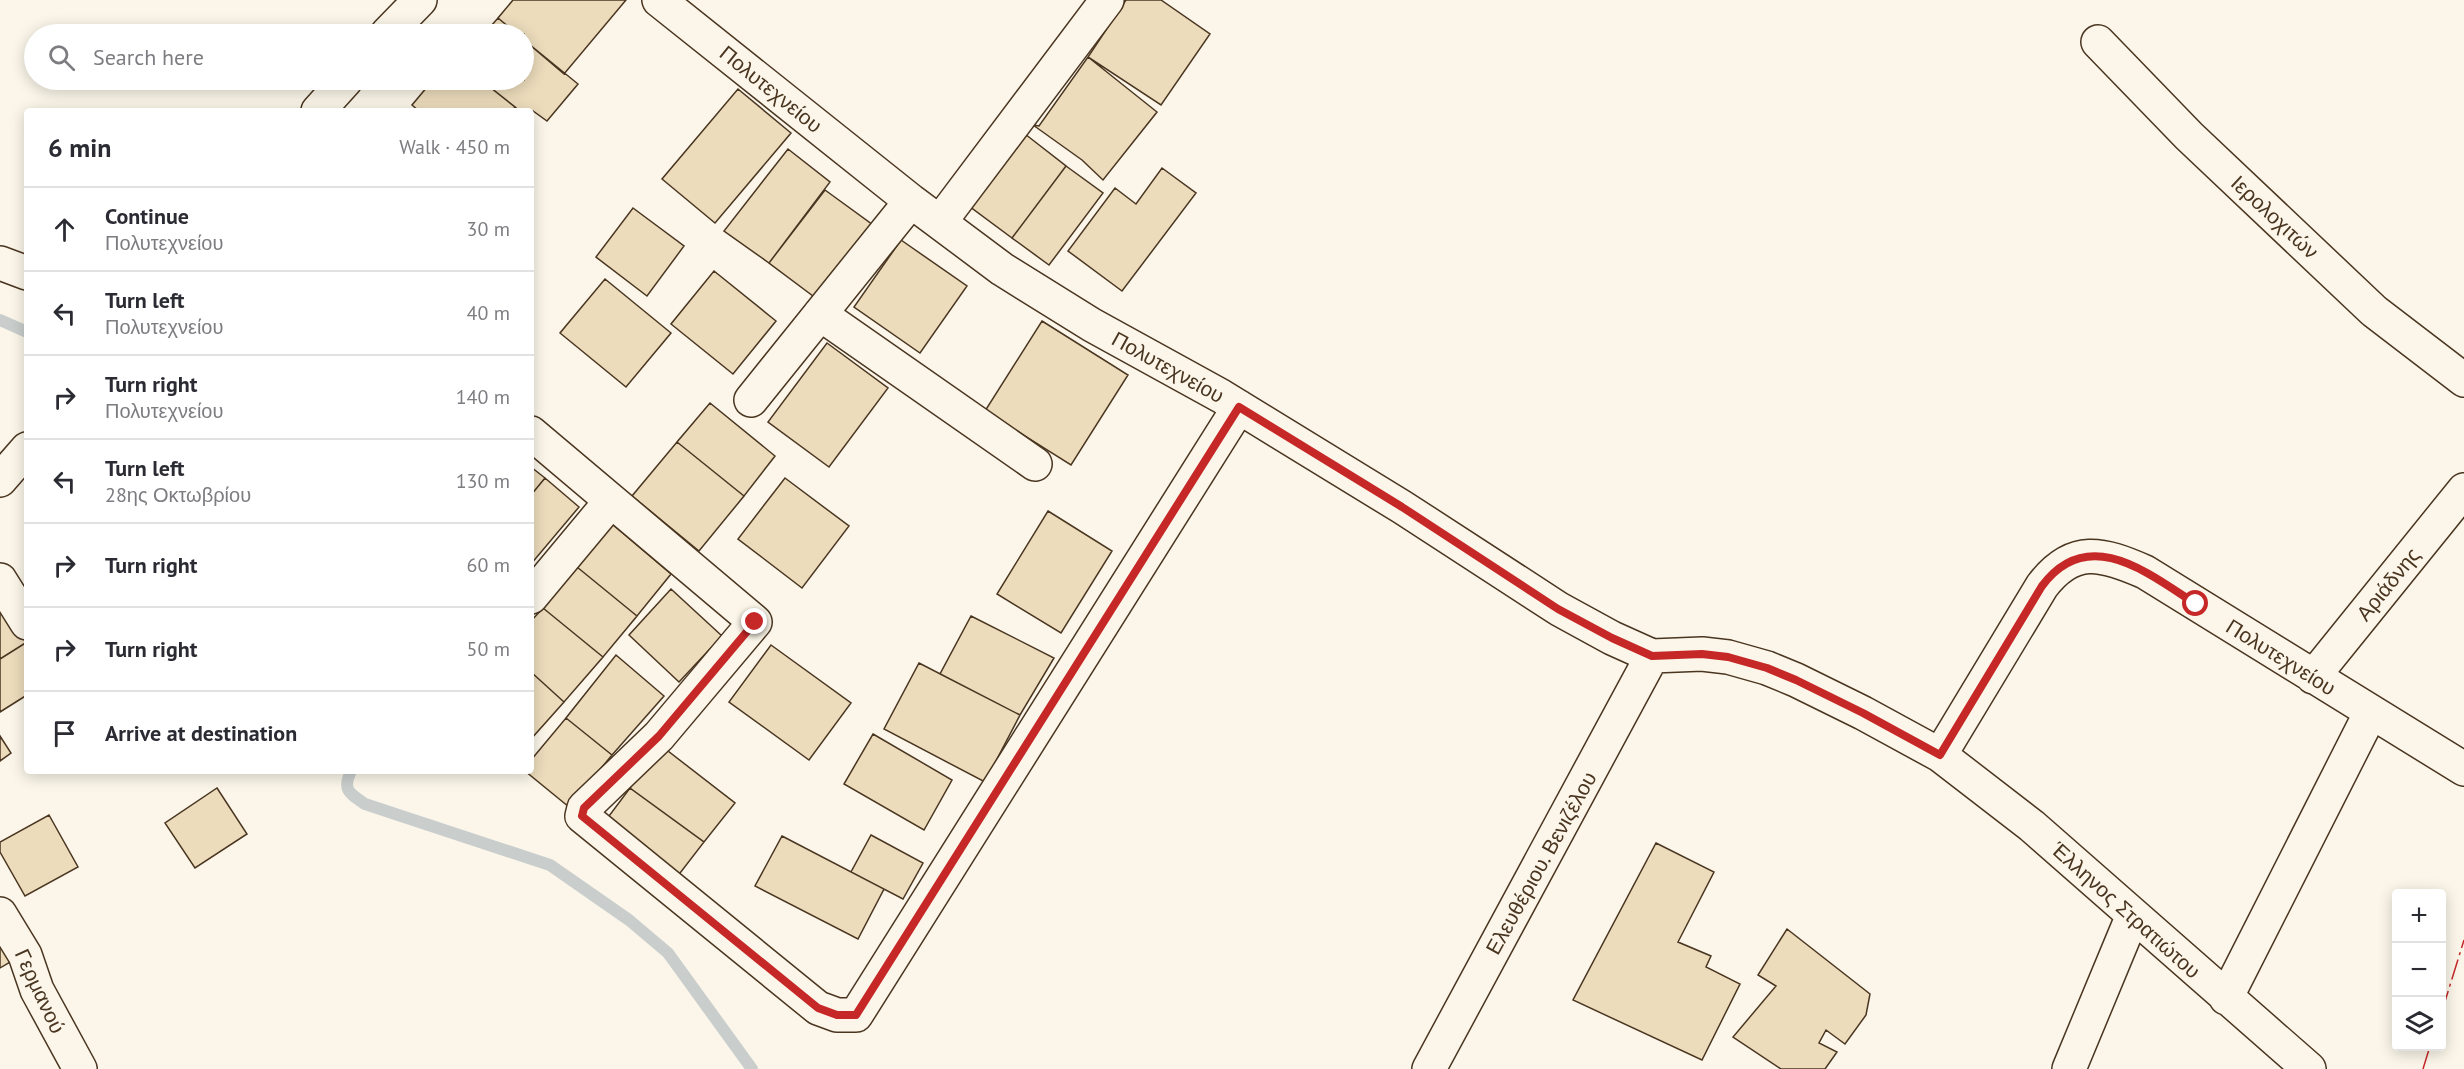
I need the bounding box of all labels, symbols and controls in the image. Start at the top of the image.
search box [24,24,534,90]
street label: Πολυτεχνείου [714,39,828,139]
icon: search [45,41,78,74]
text: Search here [93,43,204,71]
text: 6 min [48,131,111,164]
text: Walk · 450 m [399,134,510,160]
street label: Ιερολοχιτών [2225,170,2325,264]
text: Continue [105,202,189,230]
icon: ahead [48,213,81,246]
text: 30 m [467,216,510,242]
text: Πολυτεχνείου [105,230,223,256]
text: Turn left [105,286,185,314]
icon: left [48,297,81,330]
text: 40 m [467,300,510,326]
text: Πολυτεχνείου [105,314,223,340]
street label: Πολυτεχνείου [1107,325,1229,409]
text: Turn right [105,370,197,398]
icon: right [48,381,81,414]
text: 140 m [456,384,510,410]
text: Πολυτεχνείου [105,398,223,424]
text: Turn left [105,454,185,482]
icon: left [48,465,81,498]
text: 130 m [456,468,510,494]
text: 28ης Οκτωβρίου [105,482,251,508]
street label: Αριάδνης [2350,542,2426,626]
icon: right [48,549,81,582]
text: Turn right [105,551,197,579]
text: 60 m [467,552,510,578]
route start [2182,590,2208,616]
route end [741,608,767,634]
street label: Πολυτεχνείου [2221,613,2341,701]
icon: right [48,633,81,666]
text: Turn right [105,635,197,663]
text: 50 m [467,636,510,662]
icon: arrive [48,717,81,750]
text: Arrive at destination [105,719,297,747]
street label: Ελευθέριου. Βενιζέλου [1479,767,1603,959]
street label: Έλληνος Στρατιώτου [2045,835,2206,984]
map controls [2392,889,2446,1051]
button: + [2392,889,2446,943]
button: − [2392,943,2446,997]
street label: Γερμανού [9,944,71,1038]
button: layers [2392,997,2446,1051]

